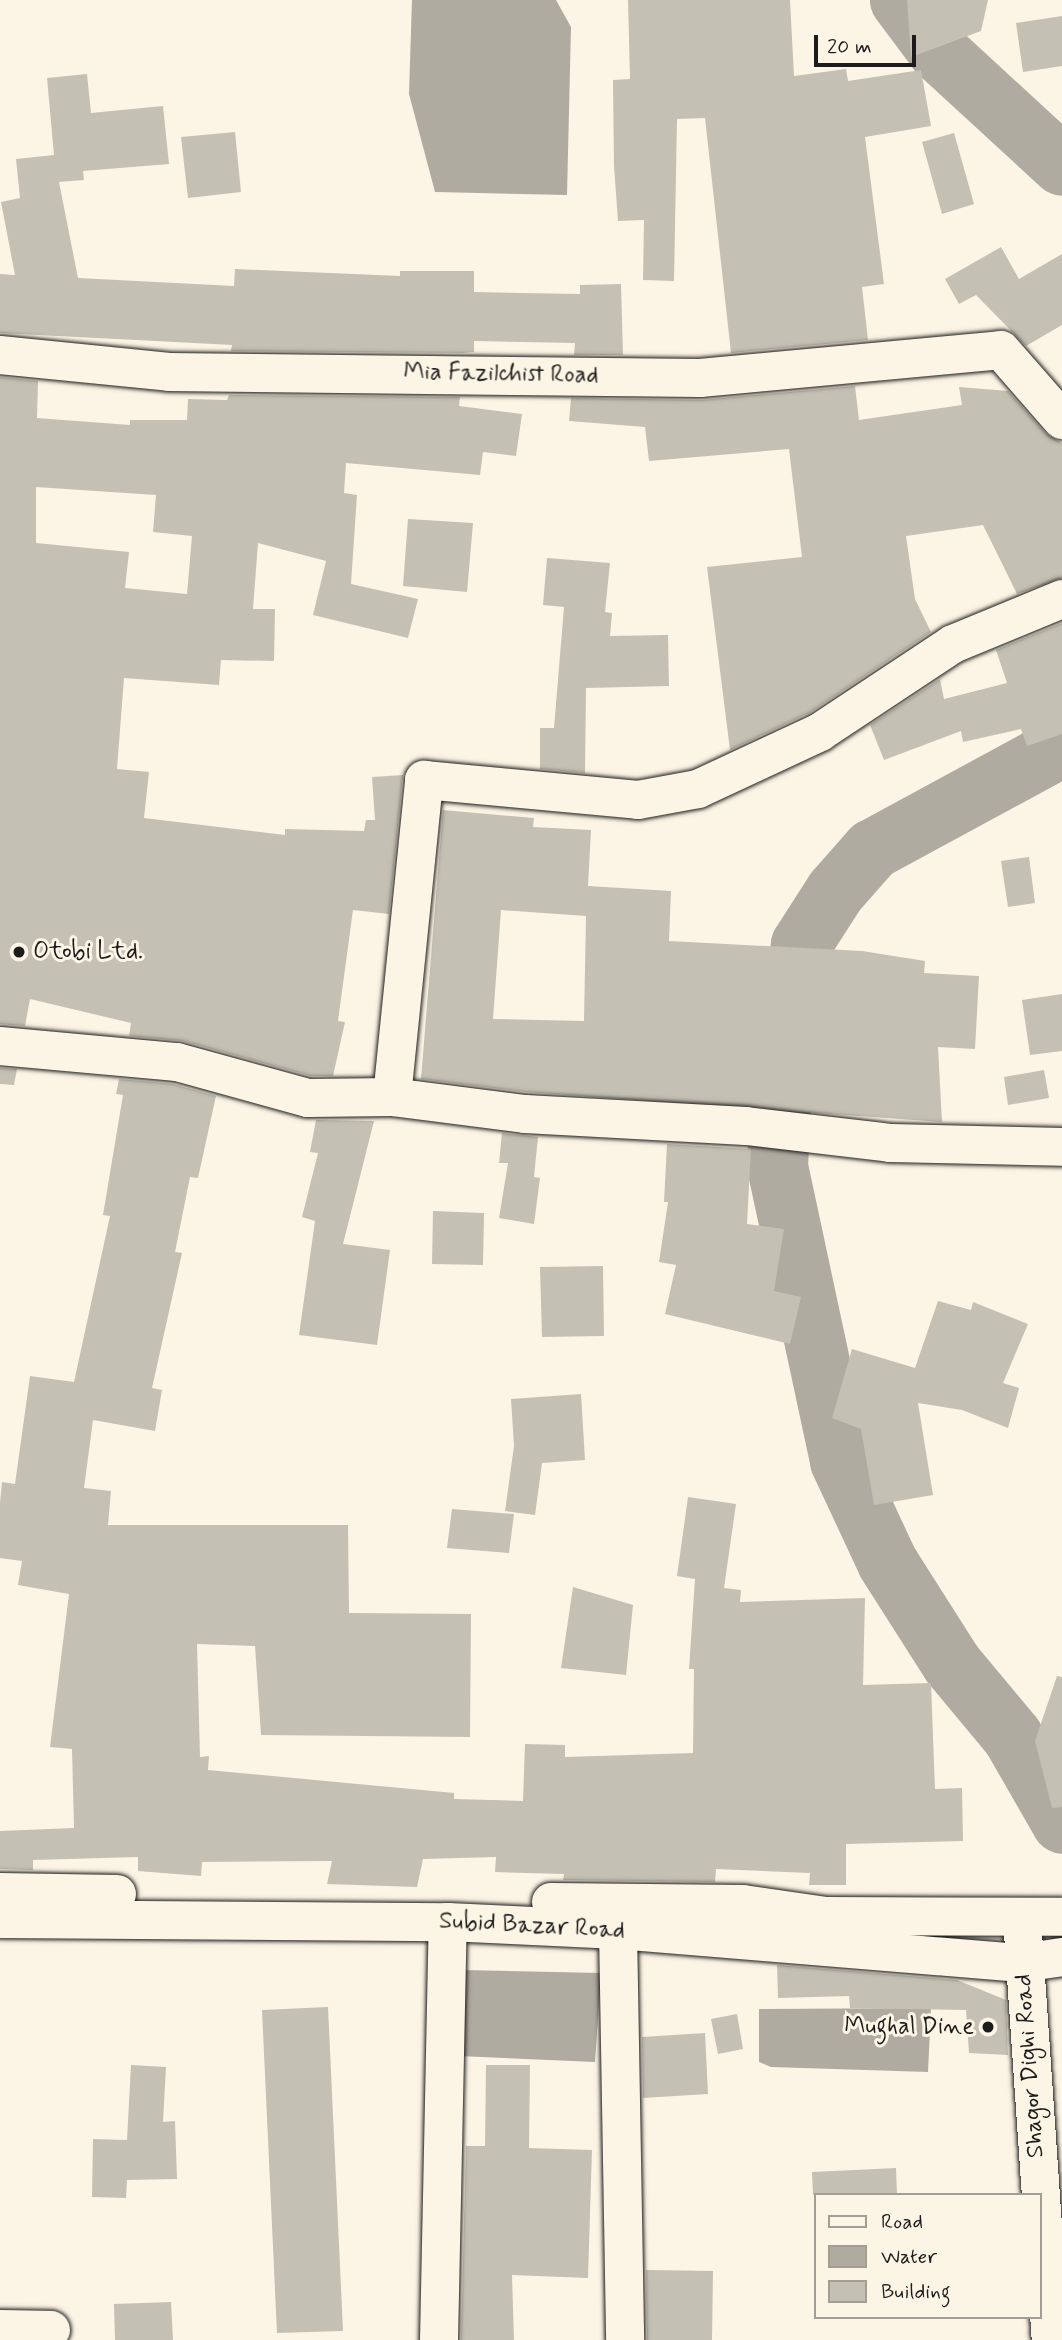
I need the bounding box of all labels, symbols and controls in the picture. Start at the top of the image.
scale bar [817,21,918,65]
text: 20 m [827,33,872,61]
street label: Mia Fazilchist Road [405,358,597,390]
place label: Otobi Ltd. [33,938,139,966]
marker: Otobi Ltd. [11,944,27,960]
street label: Subid Bazar Road [441,1907,623,1945]
street label: Shagor Dighi Road [1009,1975,1051,2157]
place label: Mughal Dine [850,2013,974,2041]
marker: Mughal Dine [980,2019,996,2035]
legend [814,2193,1041,2319]
text: Road [881,2208,923,2236]
text: Water [881,2243,937,2271]
text: Building [881,2278,951,2306]

